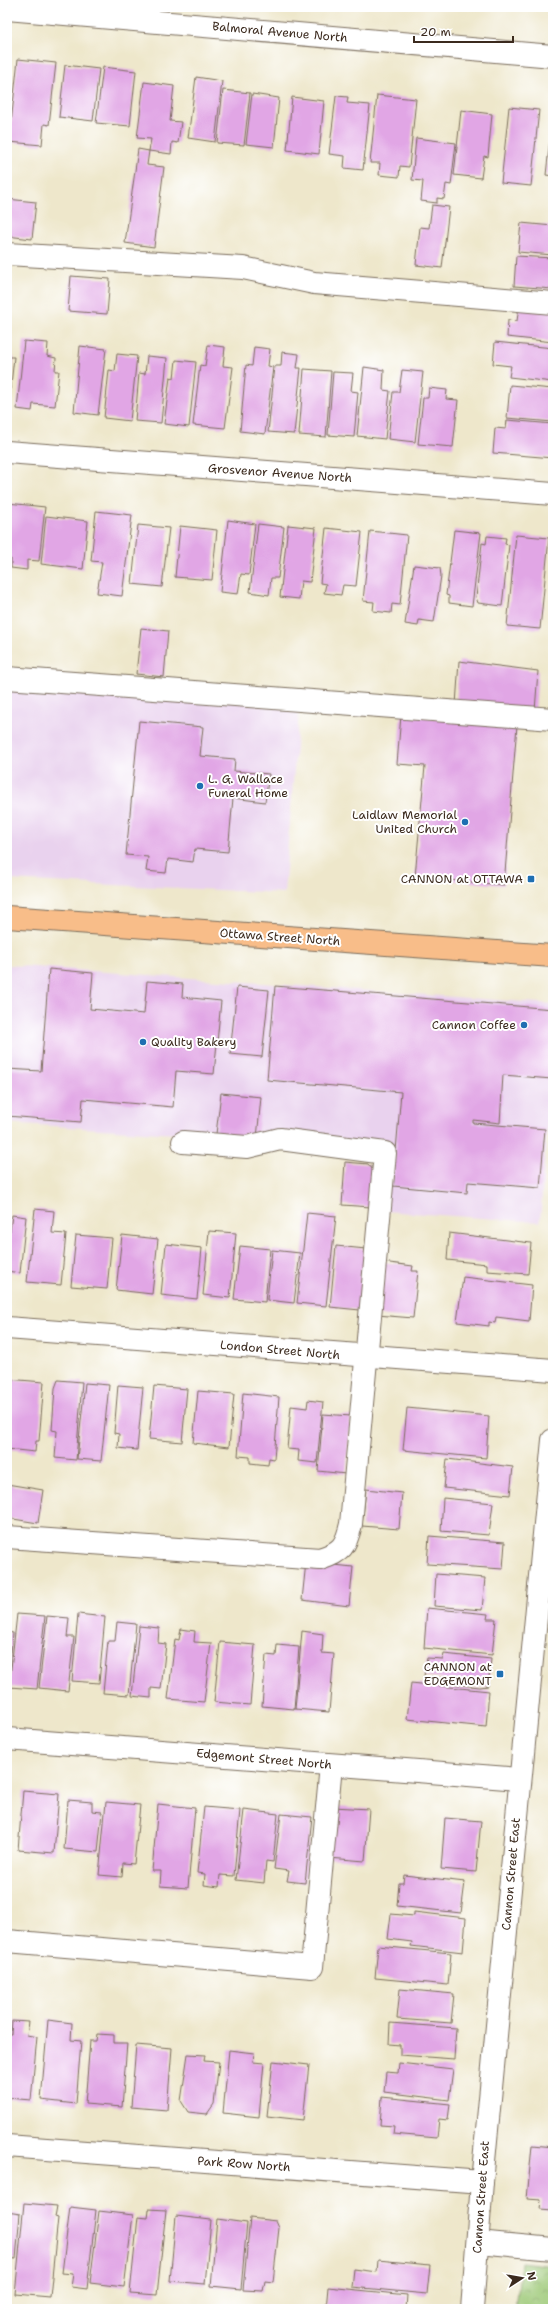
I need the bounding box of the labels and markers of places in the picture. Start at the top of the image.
place label: L. G. Wallace Funeral Home [208,771,288,801]
marker: L. G. Wallace Funeral Home [195,781,205,791]
place label: Laidlaw Memorial United Church [352,807,457,837]
marker: Laidlaw Memorial United Church [460,817,470,827]
place label: CANNON at OTTAWA [401,871,523,887]
marker: CANNON at OTTAWA [526,874,536,884]
place label: Cannon Coffee [432,1017,516,1033]
marker: Cannon Coffee [519,1020,529,1030]
place label: Quality Bakery [151,1034,237,1050]
marker: Quality Bakery [138,1037,148,1047]
place label: CANNON at EDGEMONT [424,1659,493,1689]
marker: CANNON at EDGEMONT [495,1669,505,1679]

